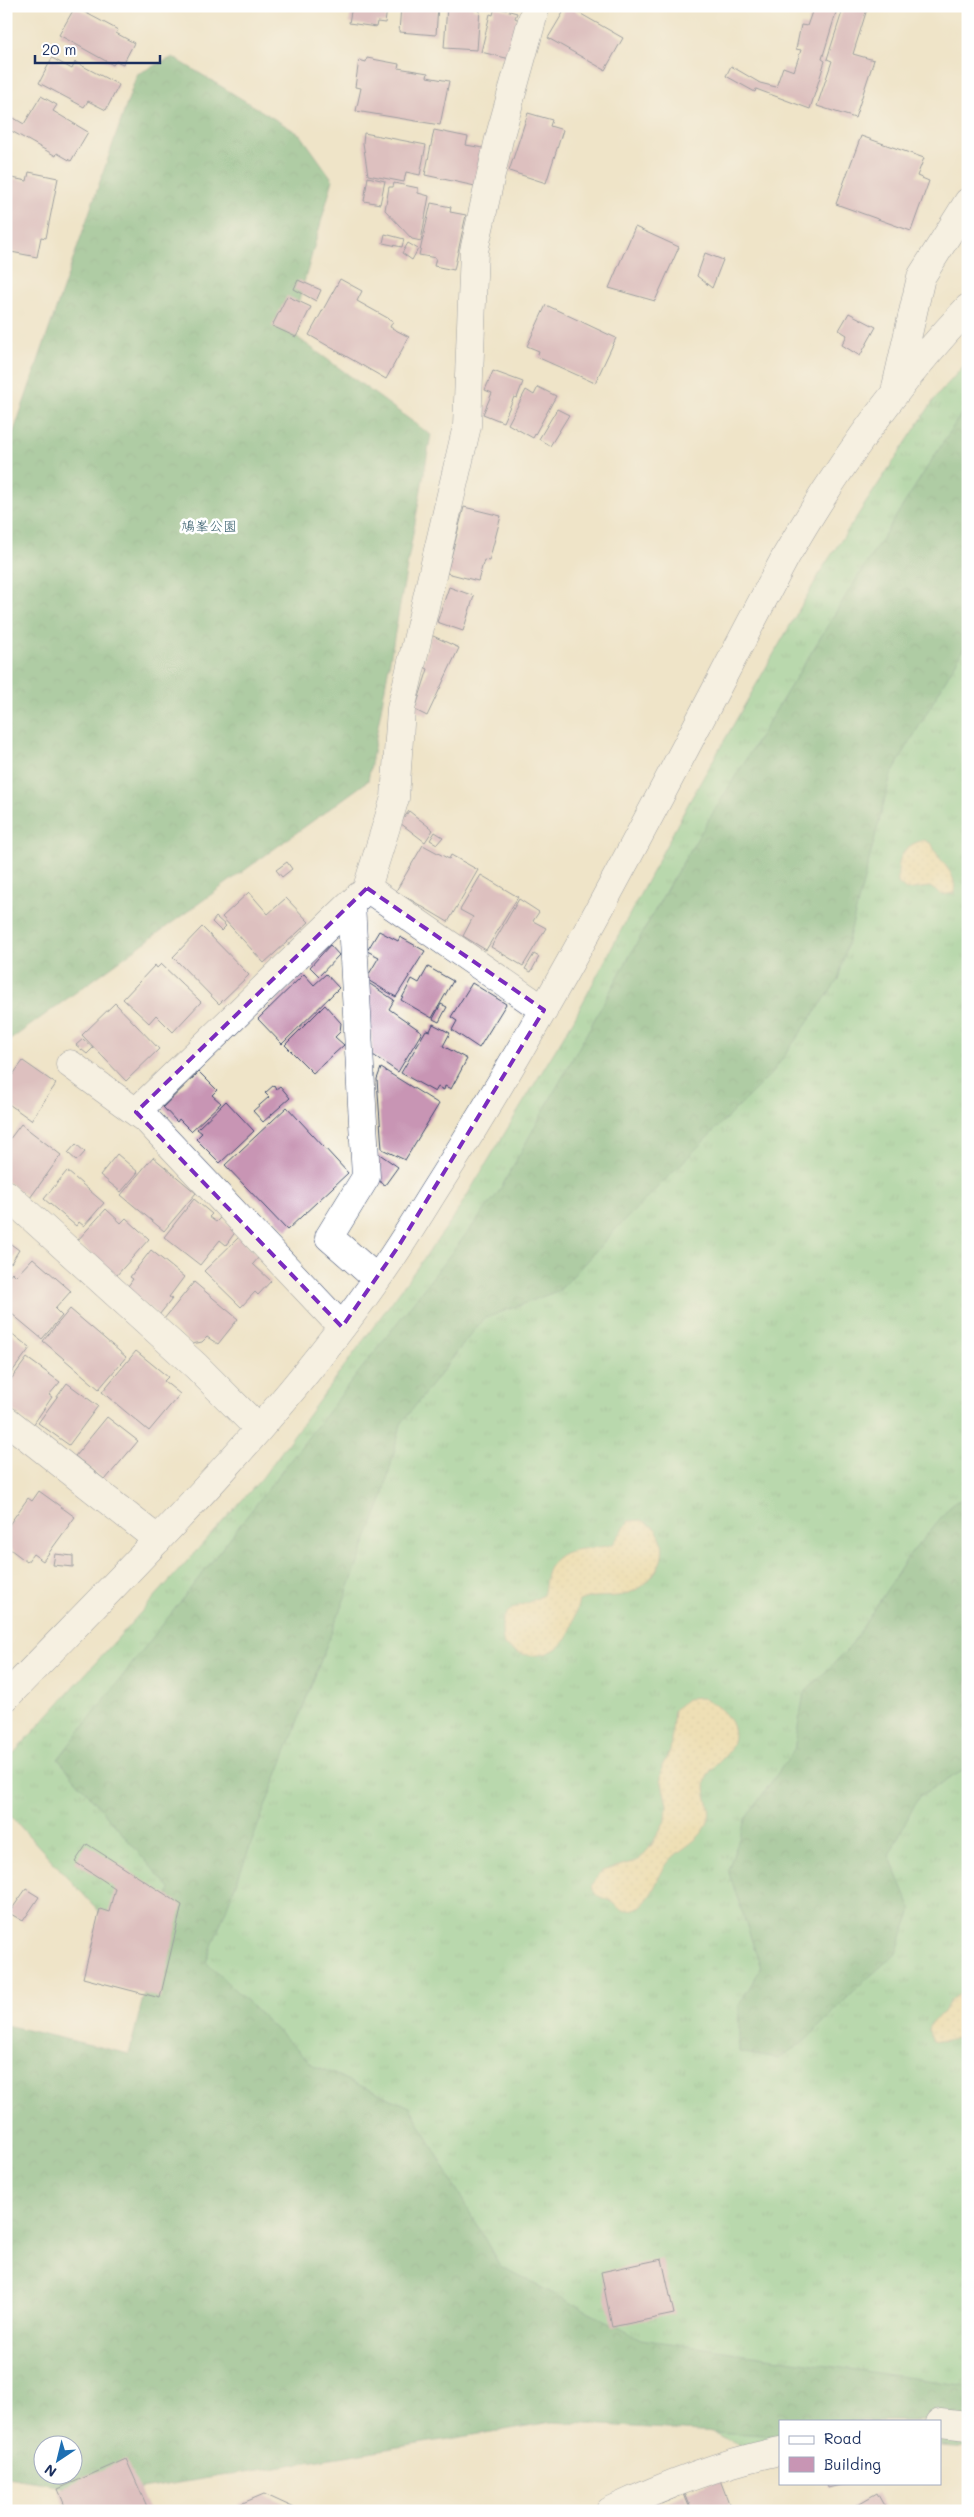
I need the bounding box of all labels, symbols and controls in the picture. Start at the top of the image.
scale bar [35,32,160,64]
text: 20 m [42,39,76,59]
park label: 鳩峯公園 [181,516,237,535]
legend [779,2420,942,2484]
text: Road [824,2428,861,2448]
north arrow [32,2434,82,2484]
text: Building [824,2454,881,2474]
text: N [40,2460,60,2482]

